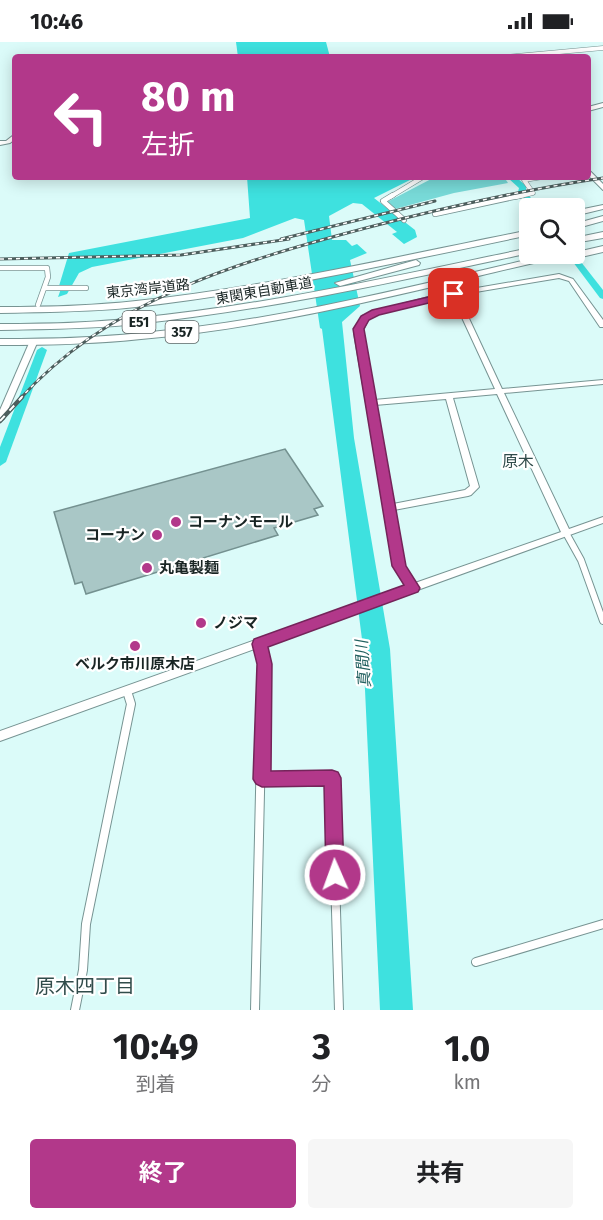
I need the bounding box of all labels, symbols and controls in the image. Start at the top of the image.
text: 10:46 [30,8,83,35]
text: 80 m [141,72,235,122]
icon: left [42,78,120,156]
text: 左折 [141,129,195,161]
map controls [519,198,585,264]
button: search [519,198,585,264]
pin [428,268,479,319]
street label: 東関東自動車道 [214,274,314,308]
street label: 東京湾岸道路 [105,276,191,302]
icon: arrive [437,277,470,310]
road number: E51 [122,311,156,333]
road number: 357 [166,321,198,343]
district label: 原木 [502,452,534,471]
place label: コーナンモール [188,513,293,531]
marker: コーナンモール [169,515,183,529]
place label: コーナン [85,526,145,544]
marker: コーナン [150,528,164,542]
place label: 丸亀製麺 [159,559,219,577]
marker: 丸亀製麺 [140,561,154,575]
place label: ノジマ [213,614,258,632]
marker: ノジマ [194,616,208,630]
water label: 真間川 [352,637,374,689]
marker: ベルク市川原木店 [128,639,142,653]
place label: ベルク市川原木店 [75,655,195,673]
position arrow [303,843,367,907]
district label: 原木四丁目 [35,974,135,998]
text: 10:49 [113,1025,199,1069]
text: 3 [312,1025,331,1069]
text: 1.0 [444,1027,490,1071]
text: km [454,1070,481,1094]
text: 到着 [136,1072,176,1096]
text: 分 [312,1072,332,1096]
button: 終了 [30,1139,296,1208]
button: 共有 [308,1139,573,1208]

